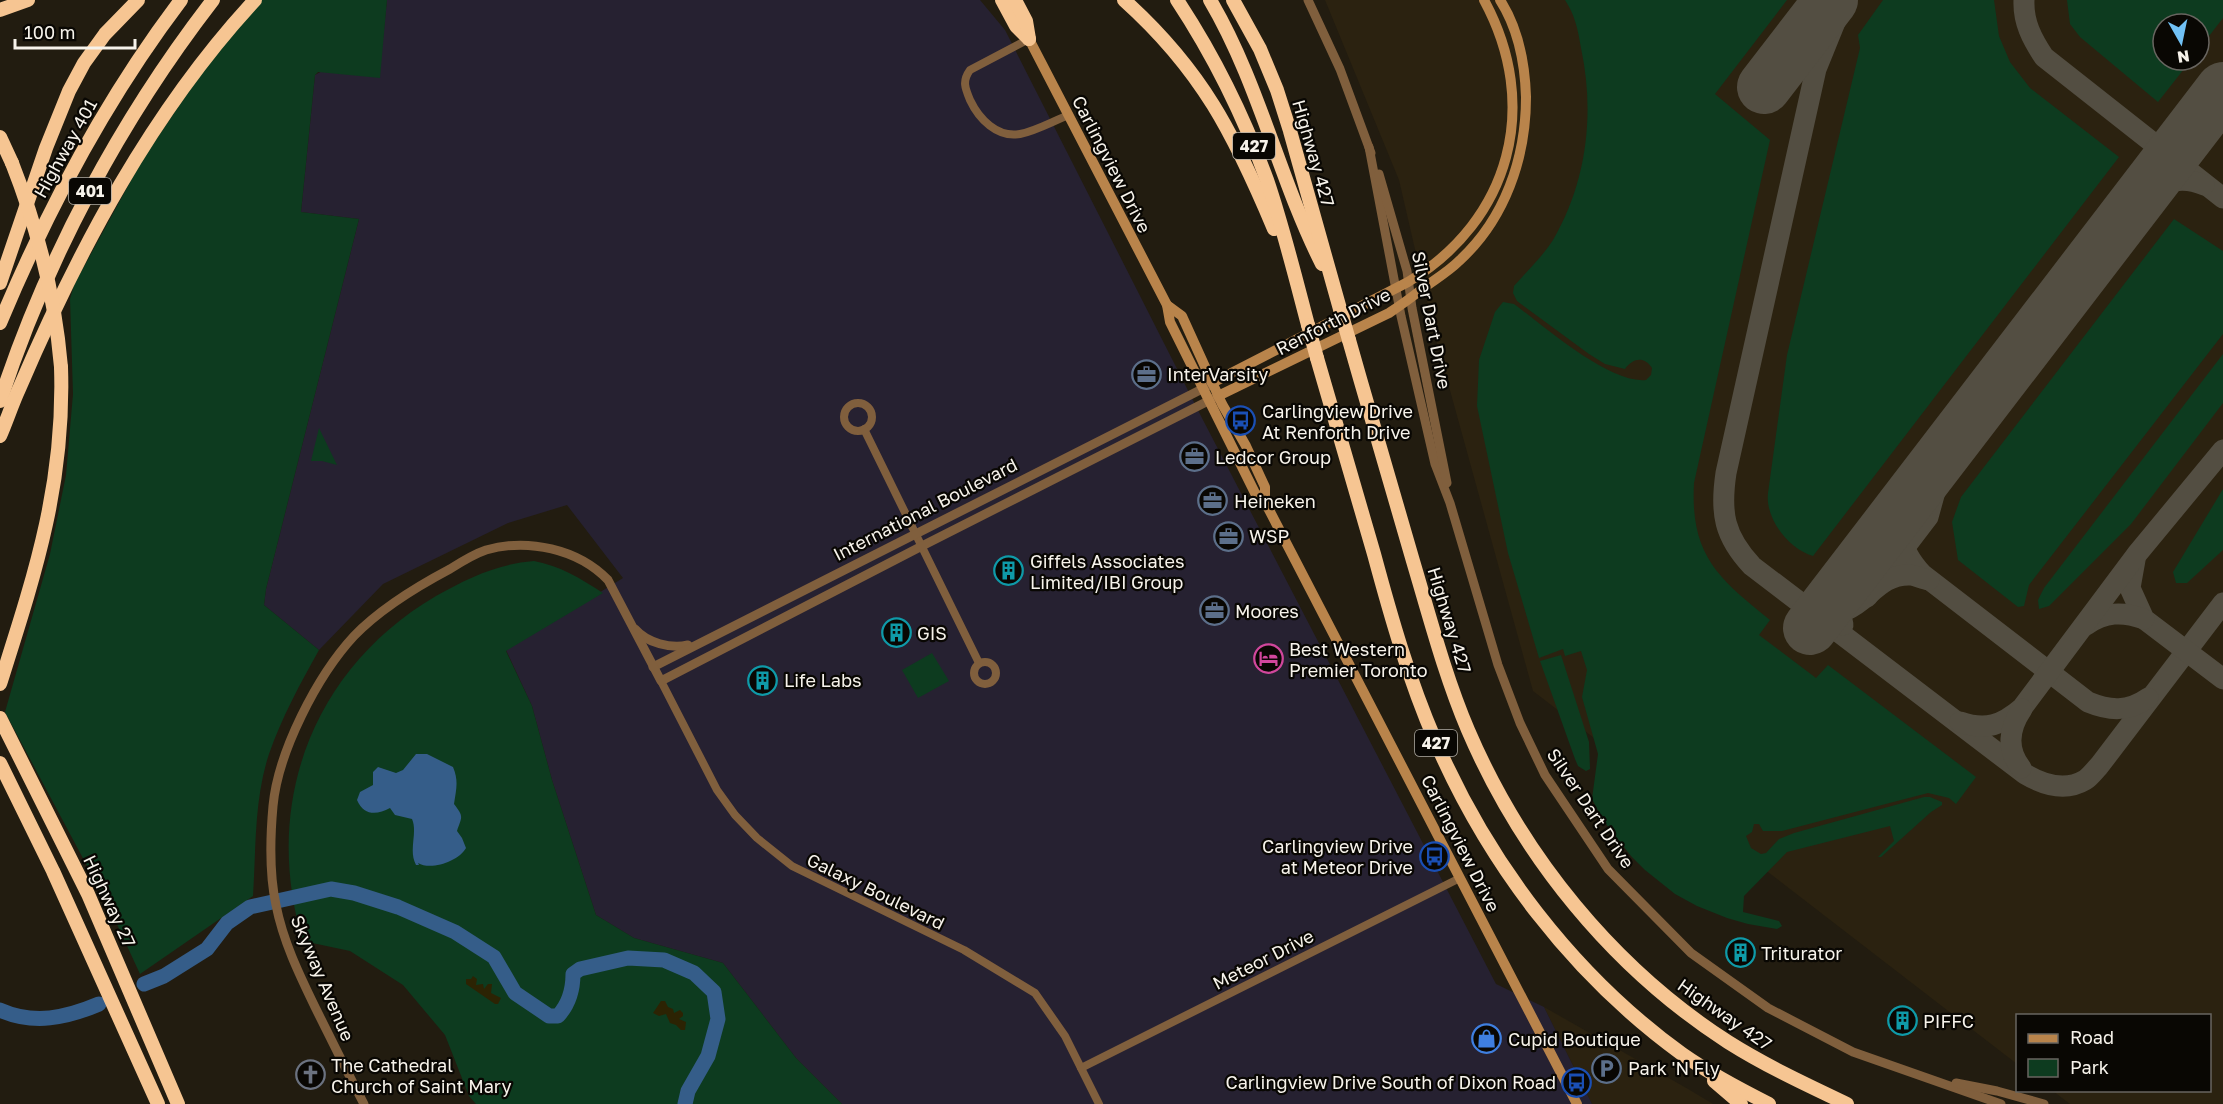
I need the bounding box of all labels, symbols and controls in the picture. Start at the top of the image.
scale bar [15,12,135,50]
north arrow [2151,12,2211,72]
text: 100 m [24,21,75,43]
text: N [2176,46,2191,68]
street label: Carlingview Drive [1068,92,1156,236]
street label: Highway 401 [29,95,101,201]
street label: Highway 427 [1288,97,1340,209]
road number: 427 [1233,133,1275,159]
road number: 401 [69,178,111,204]
street label: Silver Dart Drive [1408,249,1456,391]
street label: Renforth Drive [1272,283,1394,359]
office icon: InterVarsity [1130,358,1162,390]
place label: InterVarsity [1167,363,1268,385]
place label: Carlingview Drive At Renforth Drive [1262,400,1413,443]
bus stop icon: Carlingview Drive At Renforth Drive [1225,405,1257,437]
office icon: Ledcor Group [1178,441,1210,473]
place label: Ledcor Group [1215,446,1331,468]
street label: International Boulevard [829,453,1021,565]
office icon: Heineken [1197,485,1229,517]
place label: Heineken [1234,490,1316,512]
office icon: WSP [1212,520,1244,552]
place label: WSP [1249,525,1289,547]
place label: Giffels Associates Limited/IBI Group [1030,550,1185,593]
building icon: Giffels Associates Limited/IBI Group [993,555,1025,587]
street label: Highway 427 [1423,564,1477,676]
office icon: Moores [1198,595,1230,627]
place label: Moores [1235,600,1299,622]
building icon: GIS [880,617,912,649]
place label: GIS [917,622,947,644]
place label: Best Western Premier Toronto [1289,638,1428,681]
hotel icon: Best Western Premier Toronto [1252,643,1284,675]
building icon: Life Labs [747,664,779,696]
place label: Life Labs [784,669,862,691]
road number: 427 [1415,730,1457,756]
street label: Silver Dart Drive [1543,744,1639,872]
street label: Carlingview Drive [1417,771,1505,915]
place label: Carlingview Drive at Meteor Drive [1262,835,1413,878]
bus stop icon: Carlingview Drive at Meteor Drive [1418,840,1450,872]
street label: Galaxy Boulevard [804,848,948,934]
street label: Highway 27 [79,851,141,951]
street label: Skyway Avenue [287,912,359,1044]
street label: Meteor Drive [1209,924,1317,994]
building icon: Triturator [1724,937,1756,969]
place label: Triturator [1761,942,1842,964]
street label: Highway 427 [1674,973,1776,1055]
building icon: PIFFC [1886,1005,1918,1037]
place label: PIFFC [1923,1010,1974,1032]
legend [2016,1014,2211,1092]
shop icon: Cupid Boutique [1471,1023,1503,1055]
text: Road [2070,1026,2114,1048]
place label: Cupid Boutique [1508,1028,1641,1050]
parking icon: Park 'N Fly [1591,1052,1623,1084]
place label: The Cathedral Church of Saint Mary [331,1054,512,1097]
text: Park [2070,1056,2109,1078]
place label: Park 'N Fly [1628,1057,1720,1079]
church icon: The Cathedral Church of Saint Mary [294,1059,326,1091]
bus stop icon: Carlingview Drive South of Dixon Road [1561,1066,1593,1098]
place label: Carlingview Drive South of Dixon Road [1225,1071,1556,1093]

